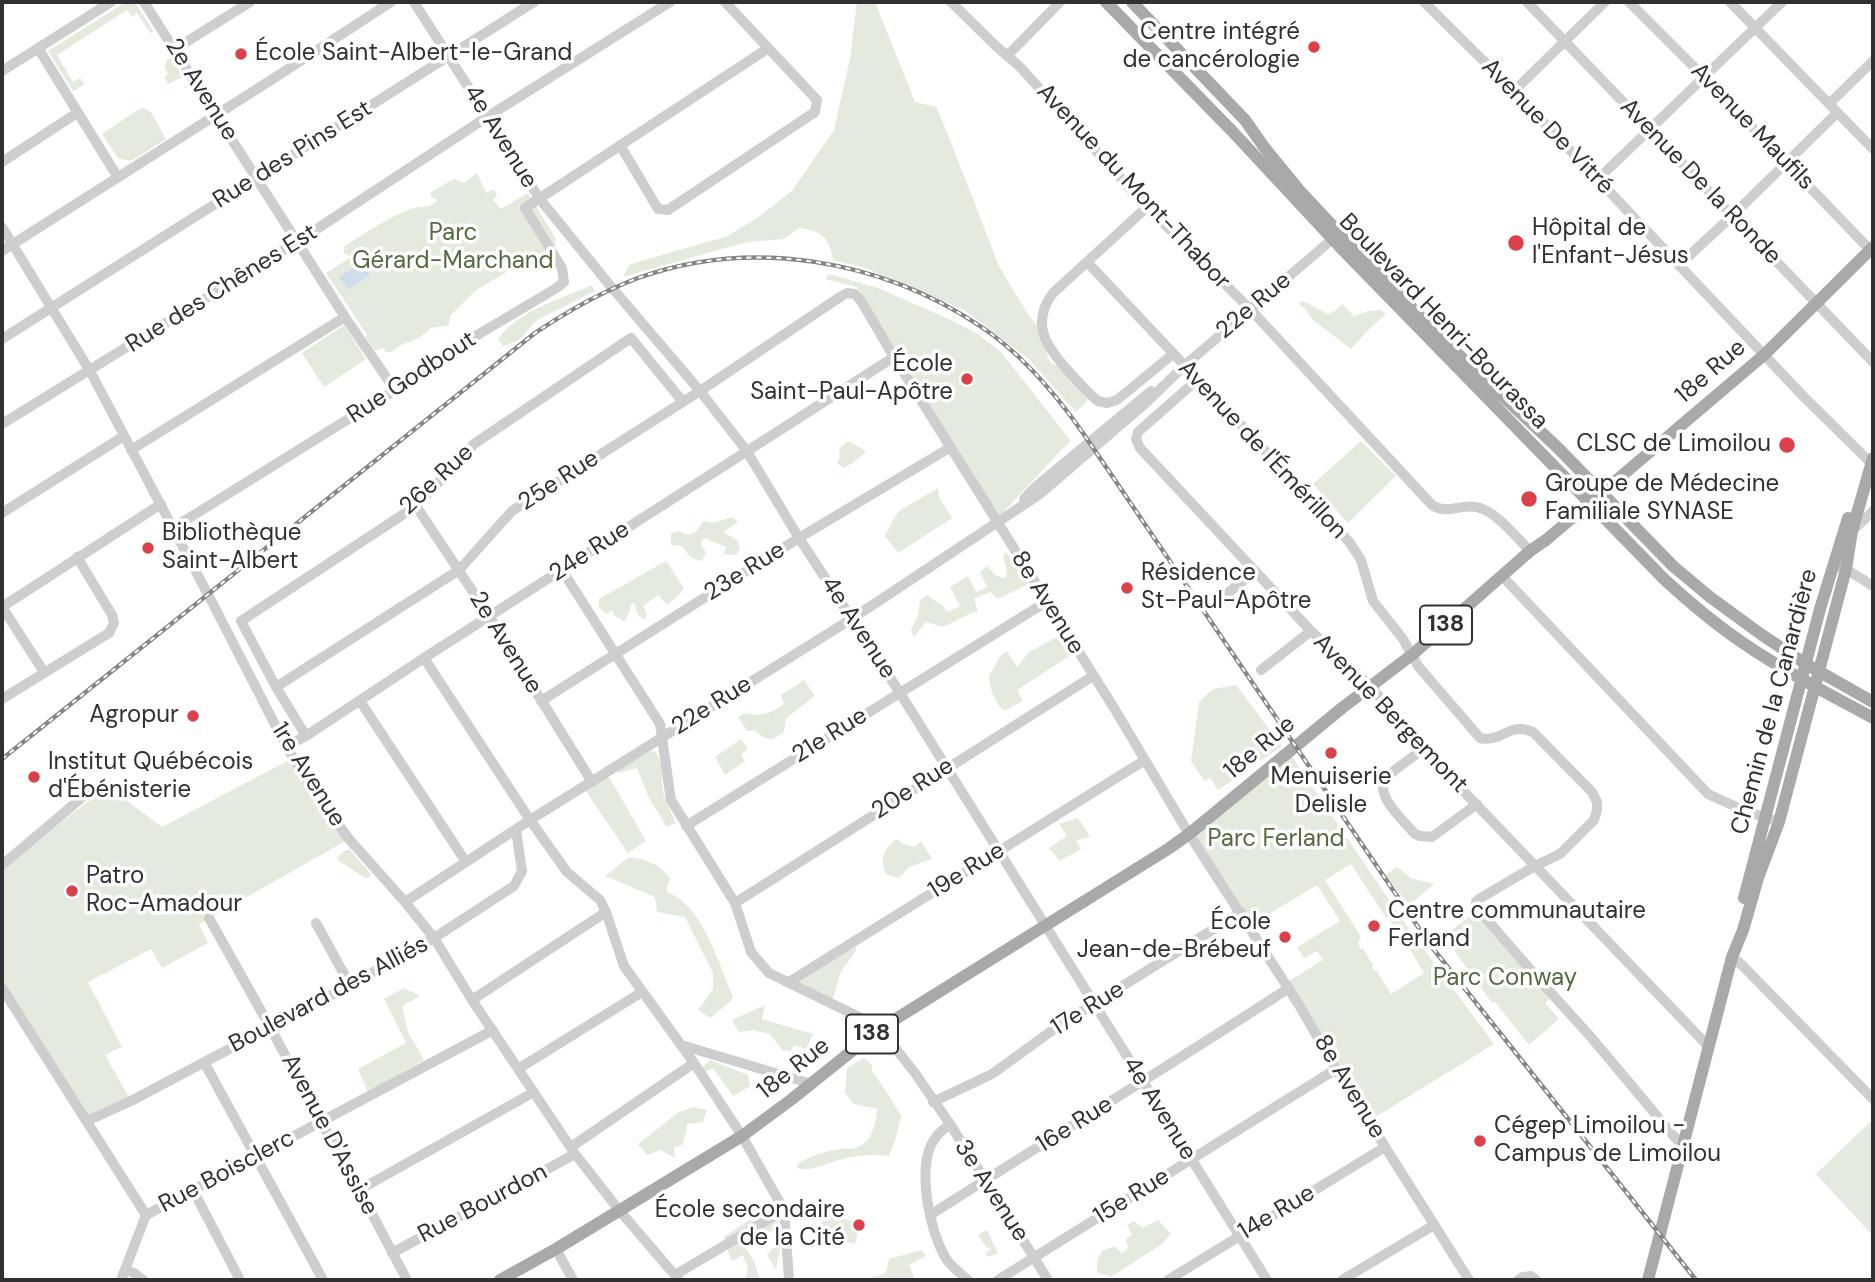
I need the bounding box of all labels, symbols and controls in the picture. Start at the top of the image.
place label: Centre intégré de cancérologie [1122,19,1300,75]
street label: 2e Avenue [158,34,244,146]
marker: Centre intégré de cancérologie [1306,39,1322,55]
place label: École Saint-Albert-le-Grand [255,40,572,68]
marker: École Saint-Albert-le-Grand [233,46,249,62]
street label: Avenue De Vitré [1475,53,1619,201]
street label: Avenue Maufils [1684,57,1820,197]
street label: Avenue du Mont-Thabor [1030,78,1236,296]
street label: 4e Avenue [457,80,543,194]
street label: Avenue De la Ronde [1613,93,1787,271]
street label: Rue des Pins Est [208,95,378,215]
street label: Boulevard Henri-Bourassa [1332,208,1554,436]
place label: Hôpital de l'Enfant-Jésus [1532,215,1689,271]
street label: Rue des Chênes Est [121,218,323,360]
park label: Parc Gérard-Marchand [352,220,554,276]
marker: Hôpital de l'Enfant-Jésus [1506,233,1526,253]
street label: 22e Rue [1211,266,1297,346]
street label: Rue Godbout [342,326,482,430]
street label: 18e Rue [1670,334,1752,410]
place label: École Saint-Paul-Apôtre [750,351,953,407]
street label: Avenue de l'Émérillon [1172,355,1352,545]
marker: École Saint-Paul-Apôtre [959,371,975,387]
place label: CLSC de Limoilou [1576,431,1771,459]
marker: CLSC de Limoilou [1777,435,1797,455]
street label: 26e Rue [394,439,480,521]
street label: 25e Rue [513,444,605,518]
place label: Groupe de Médecine Familiale SYNASE [1545,471,1779,527]
marker: Groupe de Médecine Familiale SYNASE [1519,489,1539,509]
street label: 24e Rue [545,516,635,588]
place label: Bibliothèque Saint-Albert [162,520,301,576]
street label: 23e Rue [699,536,791,608]
marker: Bibliothèque Saint-Albert [140,540,156,556]
street label: 8e Avenue [1004,546,1090,660]
place label: Résidence St-Paul-Apôtre [1141,560,1311,616]
street label: Chemin de la Canardière [1726,566,1824,838]
street label: 4e Avenue [814,571,902,685]
marker: Résidence St-Paul-Apôtre [1119,580,1135,596]
street label: 2e Avenue [462,587,548,699]
road number: 138 [1420,606,1472,645]
street label: Avenue Bergemont [1307,628,1473,800]
street label: 22e Rue [667,670,757,742]
place label: Agropur [89,702,179,730]
street label: 21e Rue [787,702,873,770]
marker: Agropur [185,708,201,724]
street label: 18e Rue [1219,710,1301,786]
street label: 1re Avenue [265,718,351,832]
marker: Menuiserie Delisle [1323,745,1339,761]
place label: Institut Québécois d'Ébénisterie [48,749,253,805]
street label: 20e Rue [867,752,959,826]
place label: Menuiserie Delisle [1270,764,1392,820]
marker: Institut Québécois d'Ébénisterie [26,769,42,785]
park label: Parc Ferland [1207,826,1345,854]
street label: 19e Rue [924,836,1010,906]
place label: Patro Roc-Amadour [86,863,242,919]
marker: Patro Roc-Amadour [64,883,80,899]
place label: Centre communautaire Ferland [1388,898,1646,954]
place label: École Jean-de-Brébeuf [1077,909,1271,965]
marker: Centre communautaire Ferland [1366,918,1382,934]
marker: École Jean-de-Brébeuf [1277,929,1293,945]
street label: Boulevard des Alliés [225,930,433,1060]
park label: Parc Conway [1433,965,1577,993]
street label: 17e Rue [1046,975,1130,1043]
road number: 138 [846,1015,898,1054]
street label: 8e Avenue [1307,1030,1391,1144]
street label: 18e Rue [752,1032,836,1106]
street label: Avenue D'Assise [274,1050,384,1220]
street label: 4e Avenue [1116,1052,1202,1166]
street label: 16e Rue [1032,1090,1118,1160]
place label: Cégep Limoilou - Campus de Limoilou [1494,1113,1721,1169]
street label: Rue Boisclerc [154,1124,300,1220]
marker: Cégep Limoilou - Campus de Limoilou [1472,1133,1488,1149]
street label: 3e Avenue [947,1135,1035,1247]
street label: Rue Bourdon [414,1158,552,1250]
street label: 15e Rue [1089,1163,1175,1231]
street label: 14e Rue [1234,1179,1320,1247]
place label: École secondaire de la Cité [655,1197,845,1253]
marker: École secondaire de la Cité [851,1217,867,1233]

